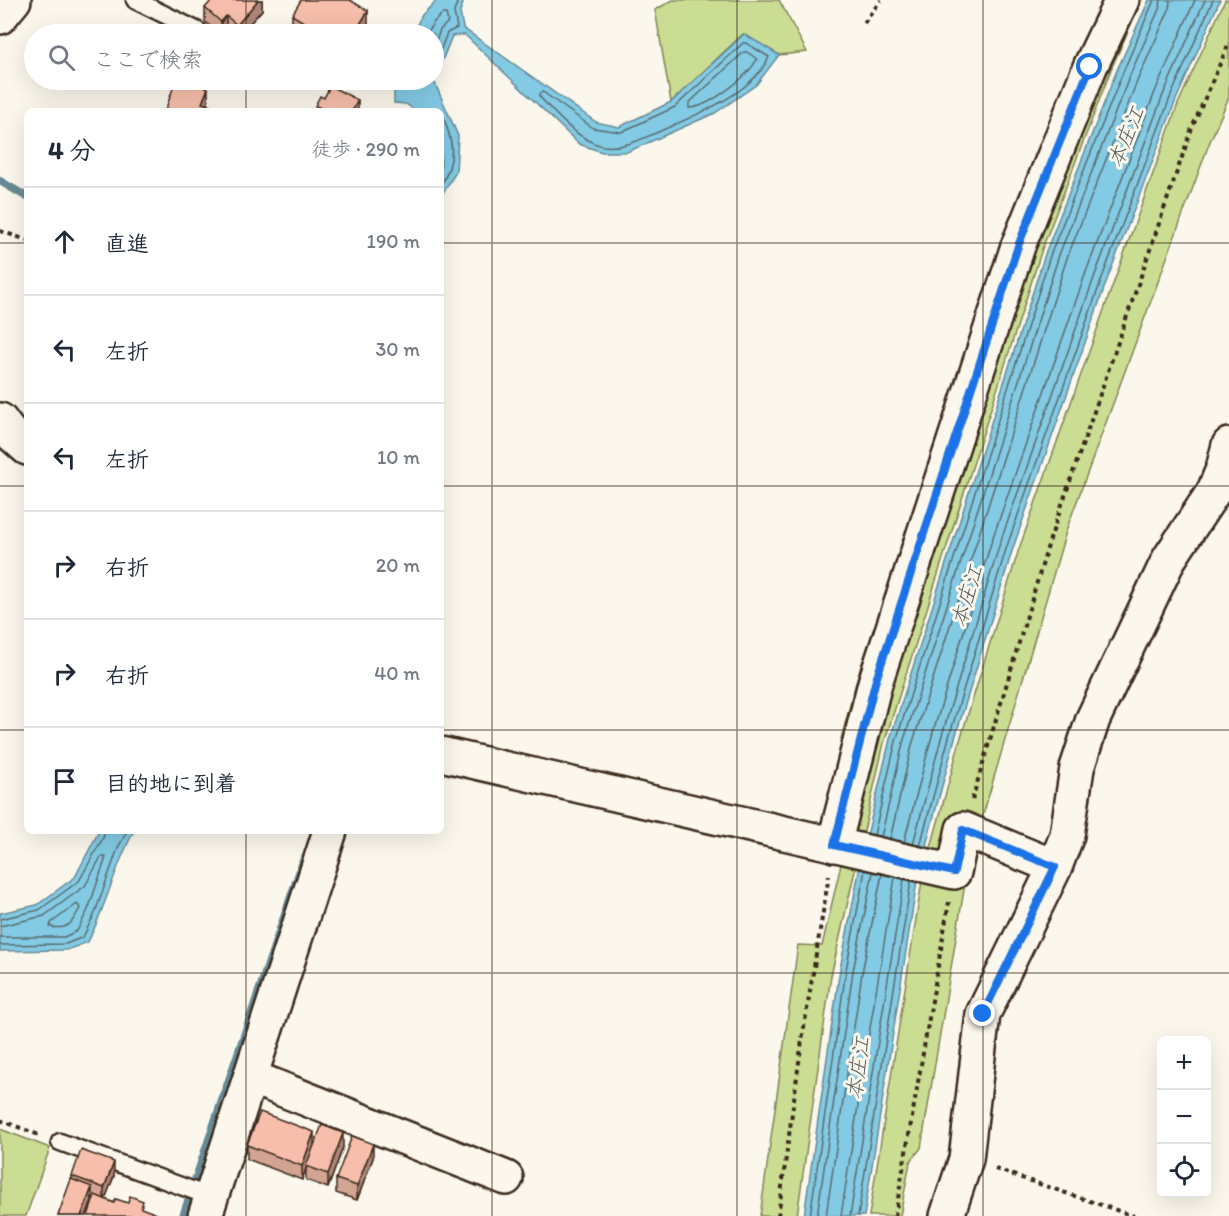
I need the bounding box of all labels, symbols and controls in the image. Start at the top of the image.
search box [24,24,444,90]
icon: search [45,41,78,74]
text: ここで検索 [93,46,203,73]
route start [1076,53,1102,79]
water label: 本庄江 [1102,102,1150,171]
text: 4 分 [48,134,95,166]
text: 徒歩 · 290 m [312,137,420,161]
icon: ahead [48,225,81,258]
text: 190 m [367,229,420,253]
text: 直進 [105,230,149,257]
icon: left [48,333,81,366]
text: 30 m [375,337,420,361]
text: 左折 [105,338,149,365]
icon: left [48,441,81,474]
text: 10 m [377,445,420,469]
text: 左折 [105,446,149,473]
icon: right [48,549,81,582]
text: 20 m [376,553,420,577]
text: 右折 [105,554,149,581]
water label: 本庄江 [945,561,988,630]
icon: right [48,657,81,690]
text: 40 m [374,661,420,685]
text: 右折 [105,662,149,689]
icon: arrive [48,765,81,798]
text: 目的地に到着 [105,770,237,797]
route end [969,1000,995,1026]
water label: 本庄江 [841,1034,874,1101]
map controls [1157,1036,1211,1198]
button: + [1157,1036,1211,1090]
button: − [1157,1090,1211,1144]
button: locate [1157,1144,1211,1198]

